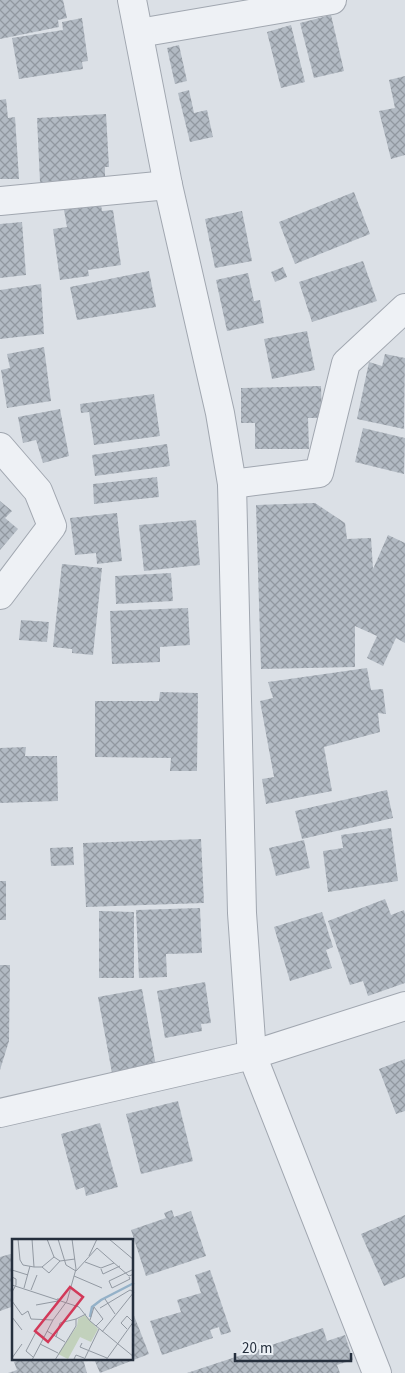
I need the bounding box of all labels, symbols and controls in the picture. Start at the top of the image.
inset map [12,1239,134,1360]
scale bar [235,1330,351,1362]
text: 20 m [242,1338,272,1359]

